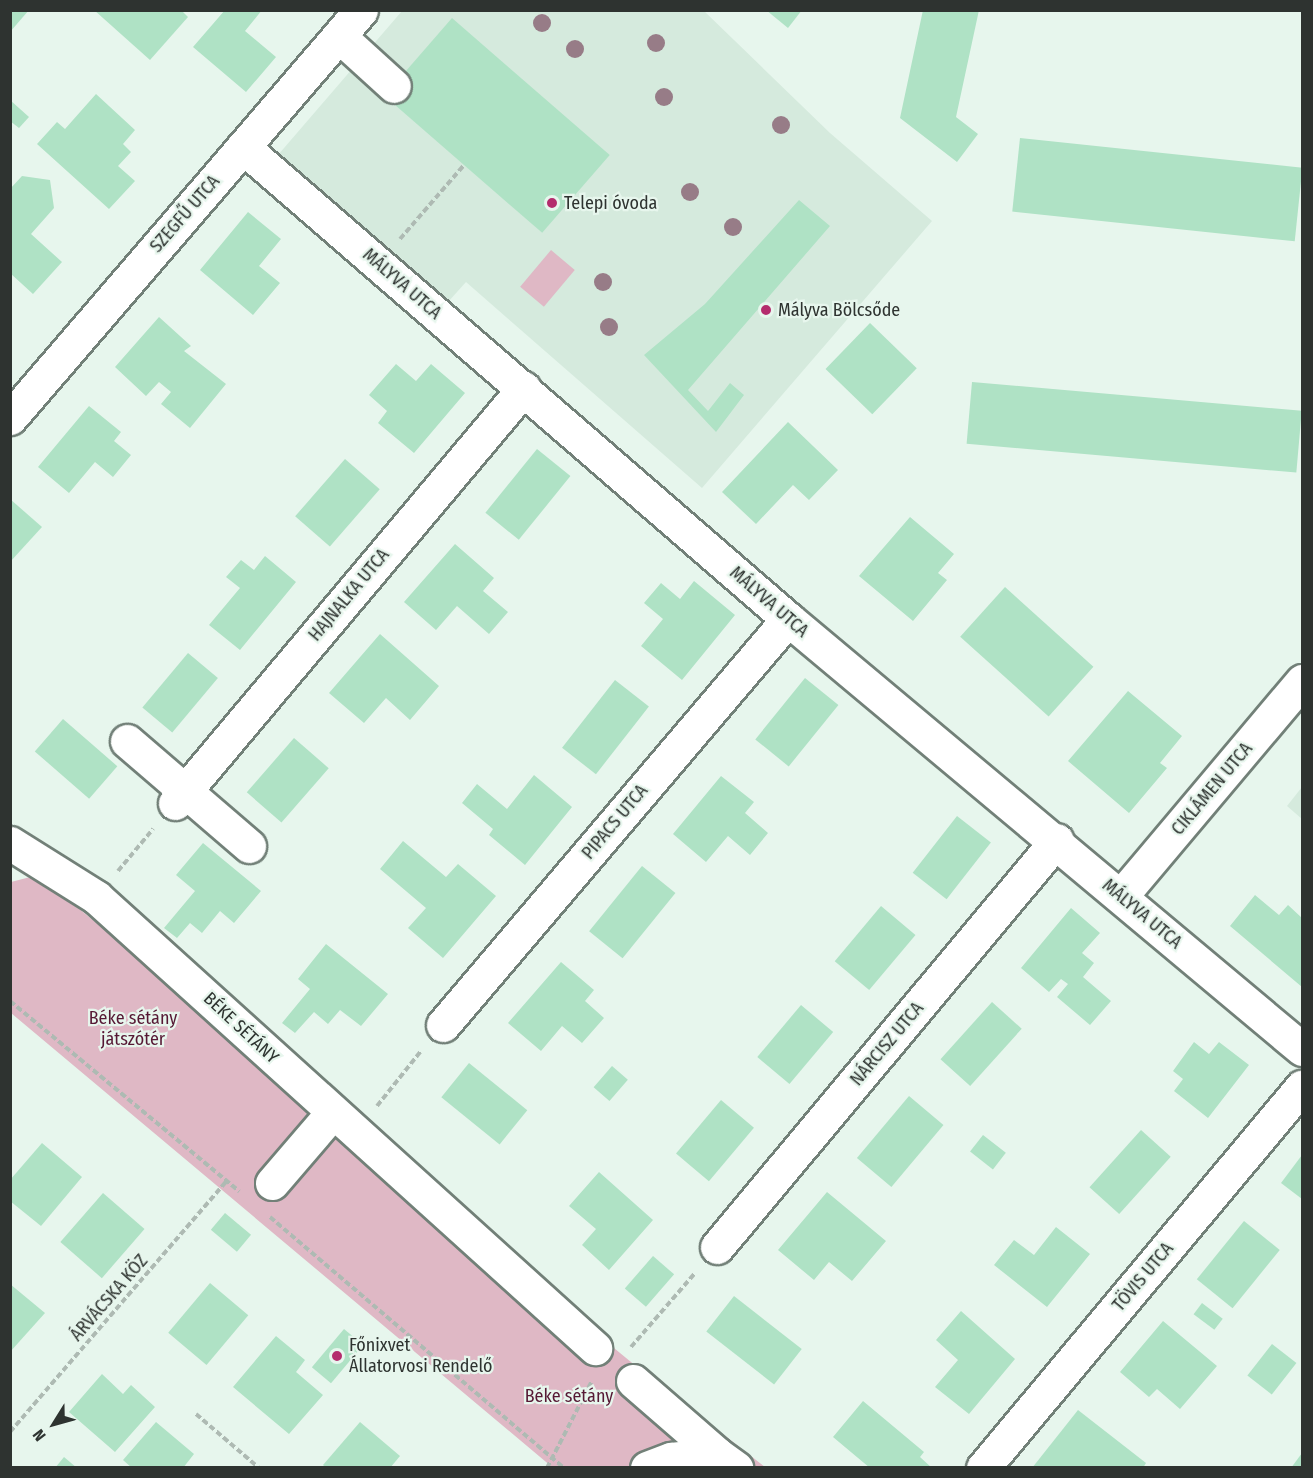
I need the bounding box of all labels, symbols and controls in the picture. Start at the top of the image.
street label: SZEGFŰ UTCA [146,171,224,257]
place label: Telepi óvoda [564,192,657,214]
marker: Telepi óvoda [545,196,559,210]
street label: MÁLYVA UTCA [358,244,446,324]
place label: Mályva Bölcsőde [778,299,900,321]
marker: Mályva Bölcsőde [759,303,773,317]
street label: HAJNALKA UTCA [304,544,394,646]
street label: MÁLYVA UTCA [725,562,813,642]
street label: CIKLÁMEN UTCA [1167,738,1257,840]
street label: PIPACS UTCA [578,780,652,864]
street label: MÁLYVA UTCA [1098,875,1186,953]
street label: BÉKE SÉTÁNY [199,988,283,1068]
street label: NÁRCISZ UTCA [846,998,928,1090]
park label: Béke sétány játszótér [89,1008,177,1050]
street label: TÖVIS UTCA [1108,1238,1178,1316]
street label: ÁRVÁCSKA KÖZ [66,1250,152,1346]
place label: Főnixvet Állatorvosi Rendelő [349,1335,493,1378]
marker: Főnixvet Állatorvosi Rendelő [330,1349,344,1363]
park label: Béke sétány [525,1385,613,1407]
north arrow [24,1394,84,1454]
text: N [29,1426,50,1445]

